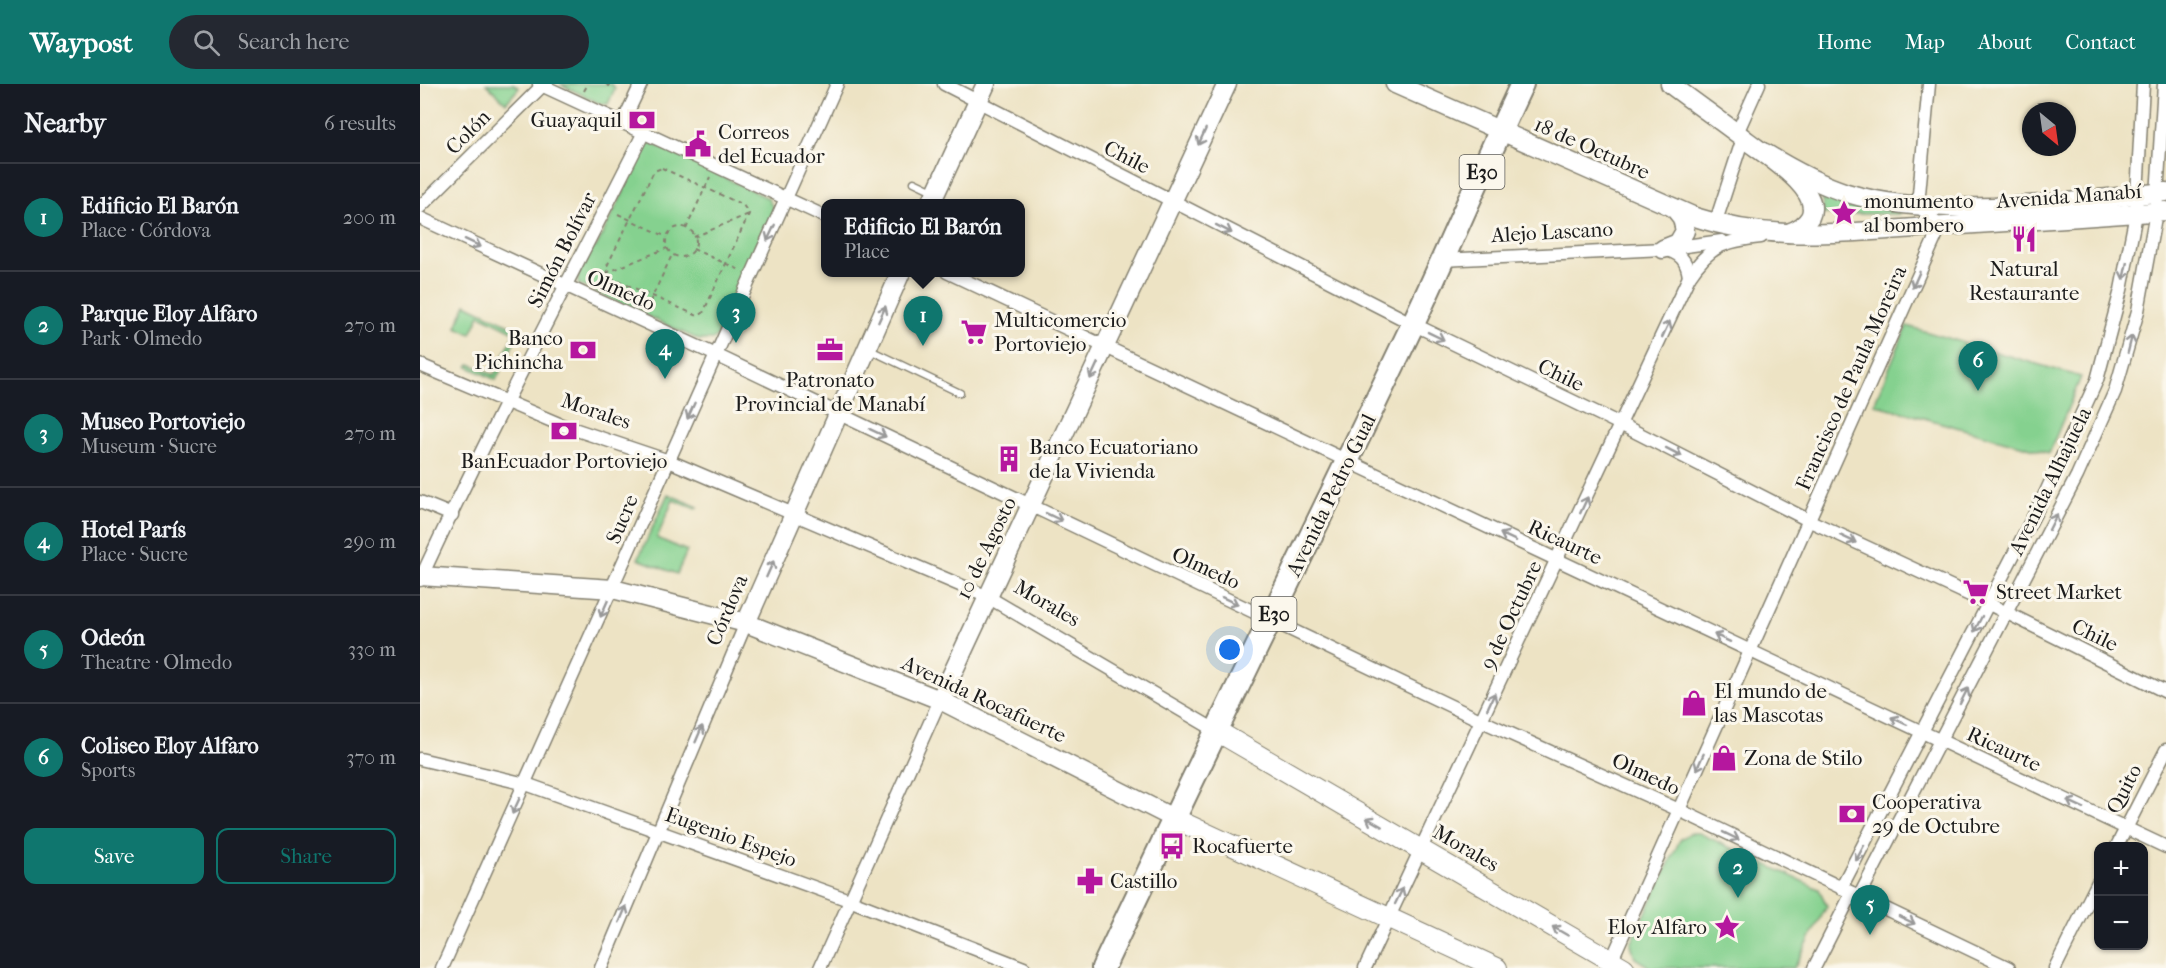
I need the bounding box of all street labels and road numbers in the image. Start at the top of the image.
street label: Colón [441,105,495,159]
street label: 18 de Octubre [1530,112,1654,184]
street label: Chile [1100,135,1154,179]
road number: E30 [1460,155,1504,189]
street label: Avenida Manabí [1995,179,2143,213]
street label: Simón Bolívar [523,188,601,312]
street label: Alejo Lascano [1489,217,1614,247]
street label: Francisco de Paula Moreira [1791,262,1912,494]
street label: Olmedo [583,264,659,316]
street label: Chile [1534,354,1588,396]
street label: Morales [558,388,634,434]
street label: Avenida Alhajuela [2003,403,2096,560]
street label: Avenida Pedro Gual [1281,410,1381,581]
street label: Sucre [601,491,643,547]
street label: 10 de Agosto [951,493,1021,603]
street label: Ricaurte [1524,514,1606,570]
street label: Olmedo [1168,542,1244,594]
street label: 9 de Octubre [1475,557,1547,673]
street label: Córdova [701,571,753,649]
street label: Morales [1010,575,1084,631]
road number: E30 [1252,597,1296,631]
street label: Chile [2068,614,2122,656]
street label: Avenida Rocafuerte [897,650,1070,748]
street label: Ricaurte [1963,721,2045,777]
street label: Olmedo [1608,748,1684,800]
street label: Quito [2101,760,2147,818]
street label: Eugenio Espejo [662,802,800,872]
street label: Morales [1429,820,1503,876]

